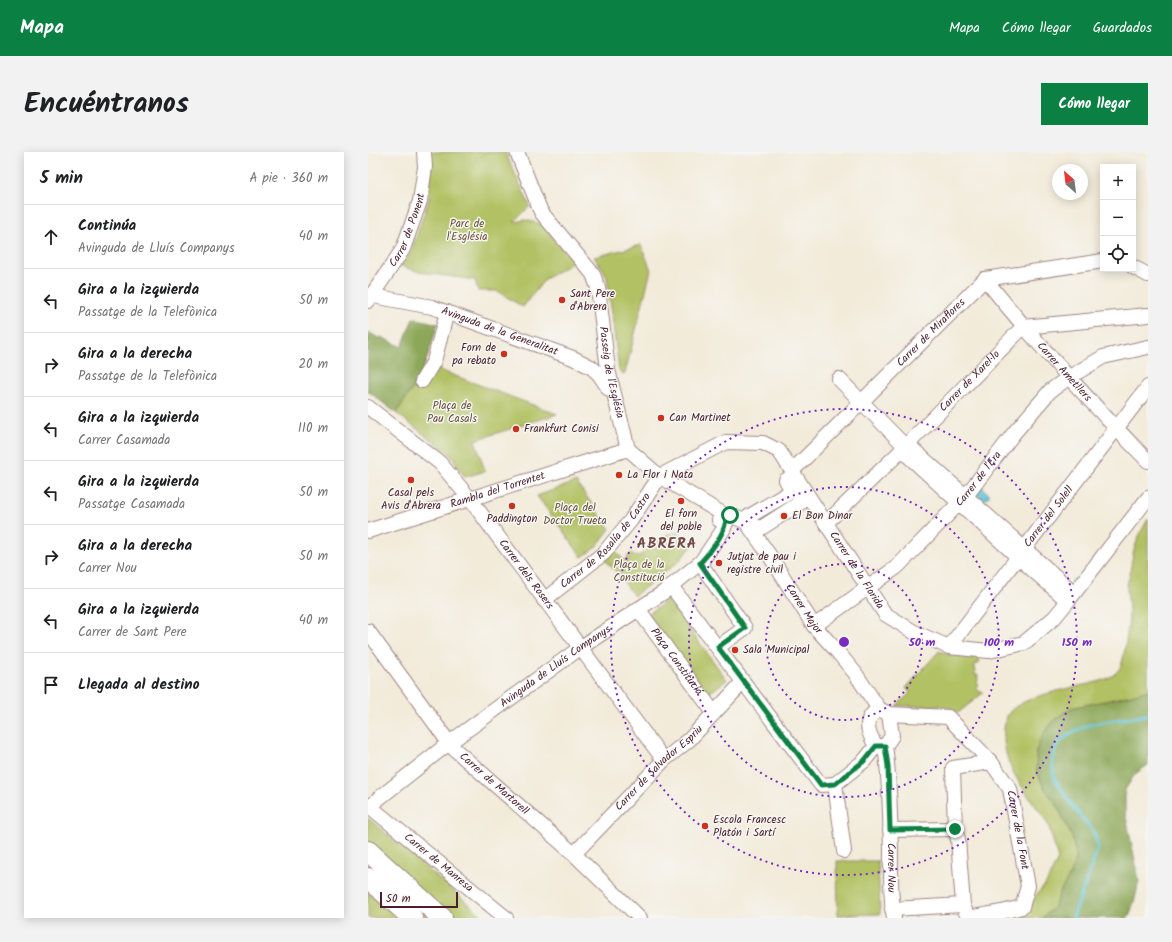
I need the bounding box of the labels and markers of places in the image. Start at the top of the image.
place label: Sant Pere d'Abrera [570,285,615,316]
marker: Sant Pere d'Abrera [557,295,567,305]
place label: Forn de pa rebato [451,339,496,370]
marker: Forn de pa rebato [499,349,509,359]
place label: Can Martinet [669,409,731,427]
marker: Can Martinet [656,413,666,423]
place label: Frankfurt Conisi [524,420,599,438]
marker: Frankfurt Conisi [511,424,521,434]
place label: La Flor i Nata [627,466,693,484]
marker: La Flor i Nata [614,470,624,480]
marker: Casal pels Avis d'Abrera [406,475,416,485]
place label: Casal pels Avis d'Abrera [381,484,441,515]
marker: El forn del poble [676,496,686,506]
marker: Paddington [507,501,517,511]
place label: El forn del poble [660,505,702,536]
place label: El Bon Dinar [792,507,854,525]
place label: Paddington [487,510,538,528]
marker: El Bon Dinar [779,511,789,521]
place label: Jutjat de pau i registre civil [727,548,796,579]
marker: Jutjat de pau i registre civil [714,558,724,568]
centre of rings [837,635,851,649]
place label: Sala Municipal [743,641,810,659]
marker: Sala Municipal [730,645,740,655]
place label: Escola Francesc Platón i Sartí [713,811,786,842]
marker: Escola Francesc Platón i Sartí [700,821,710,831]

